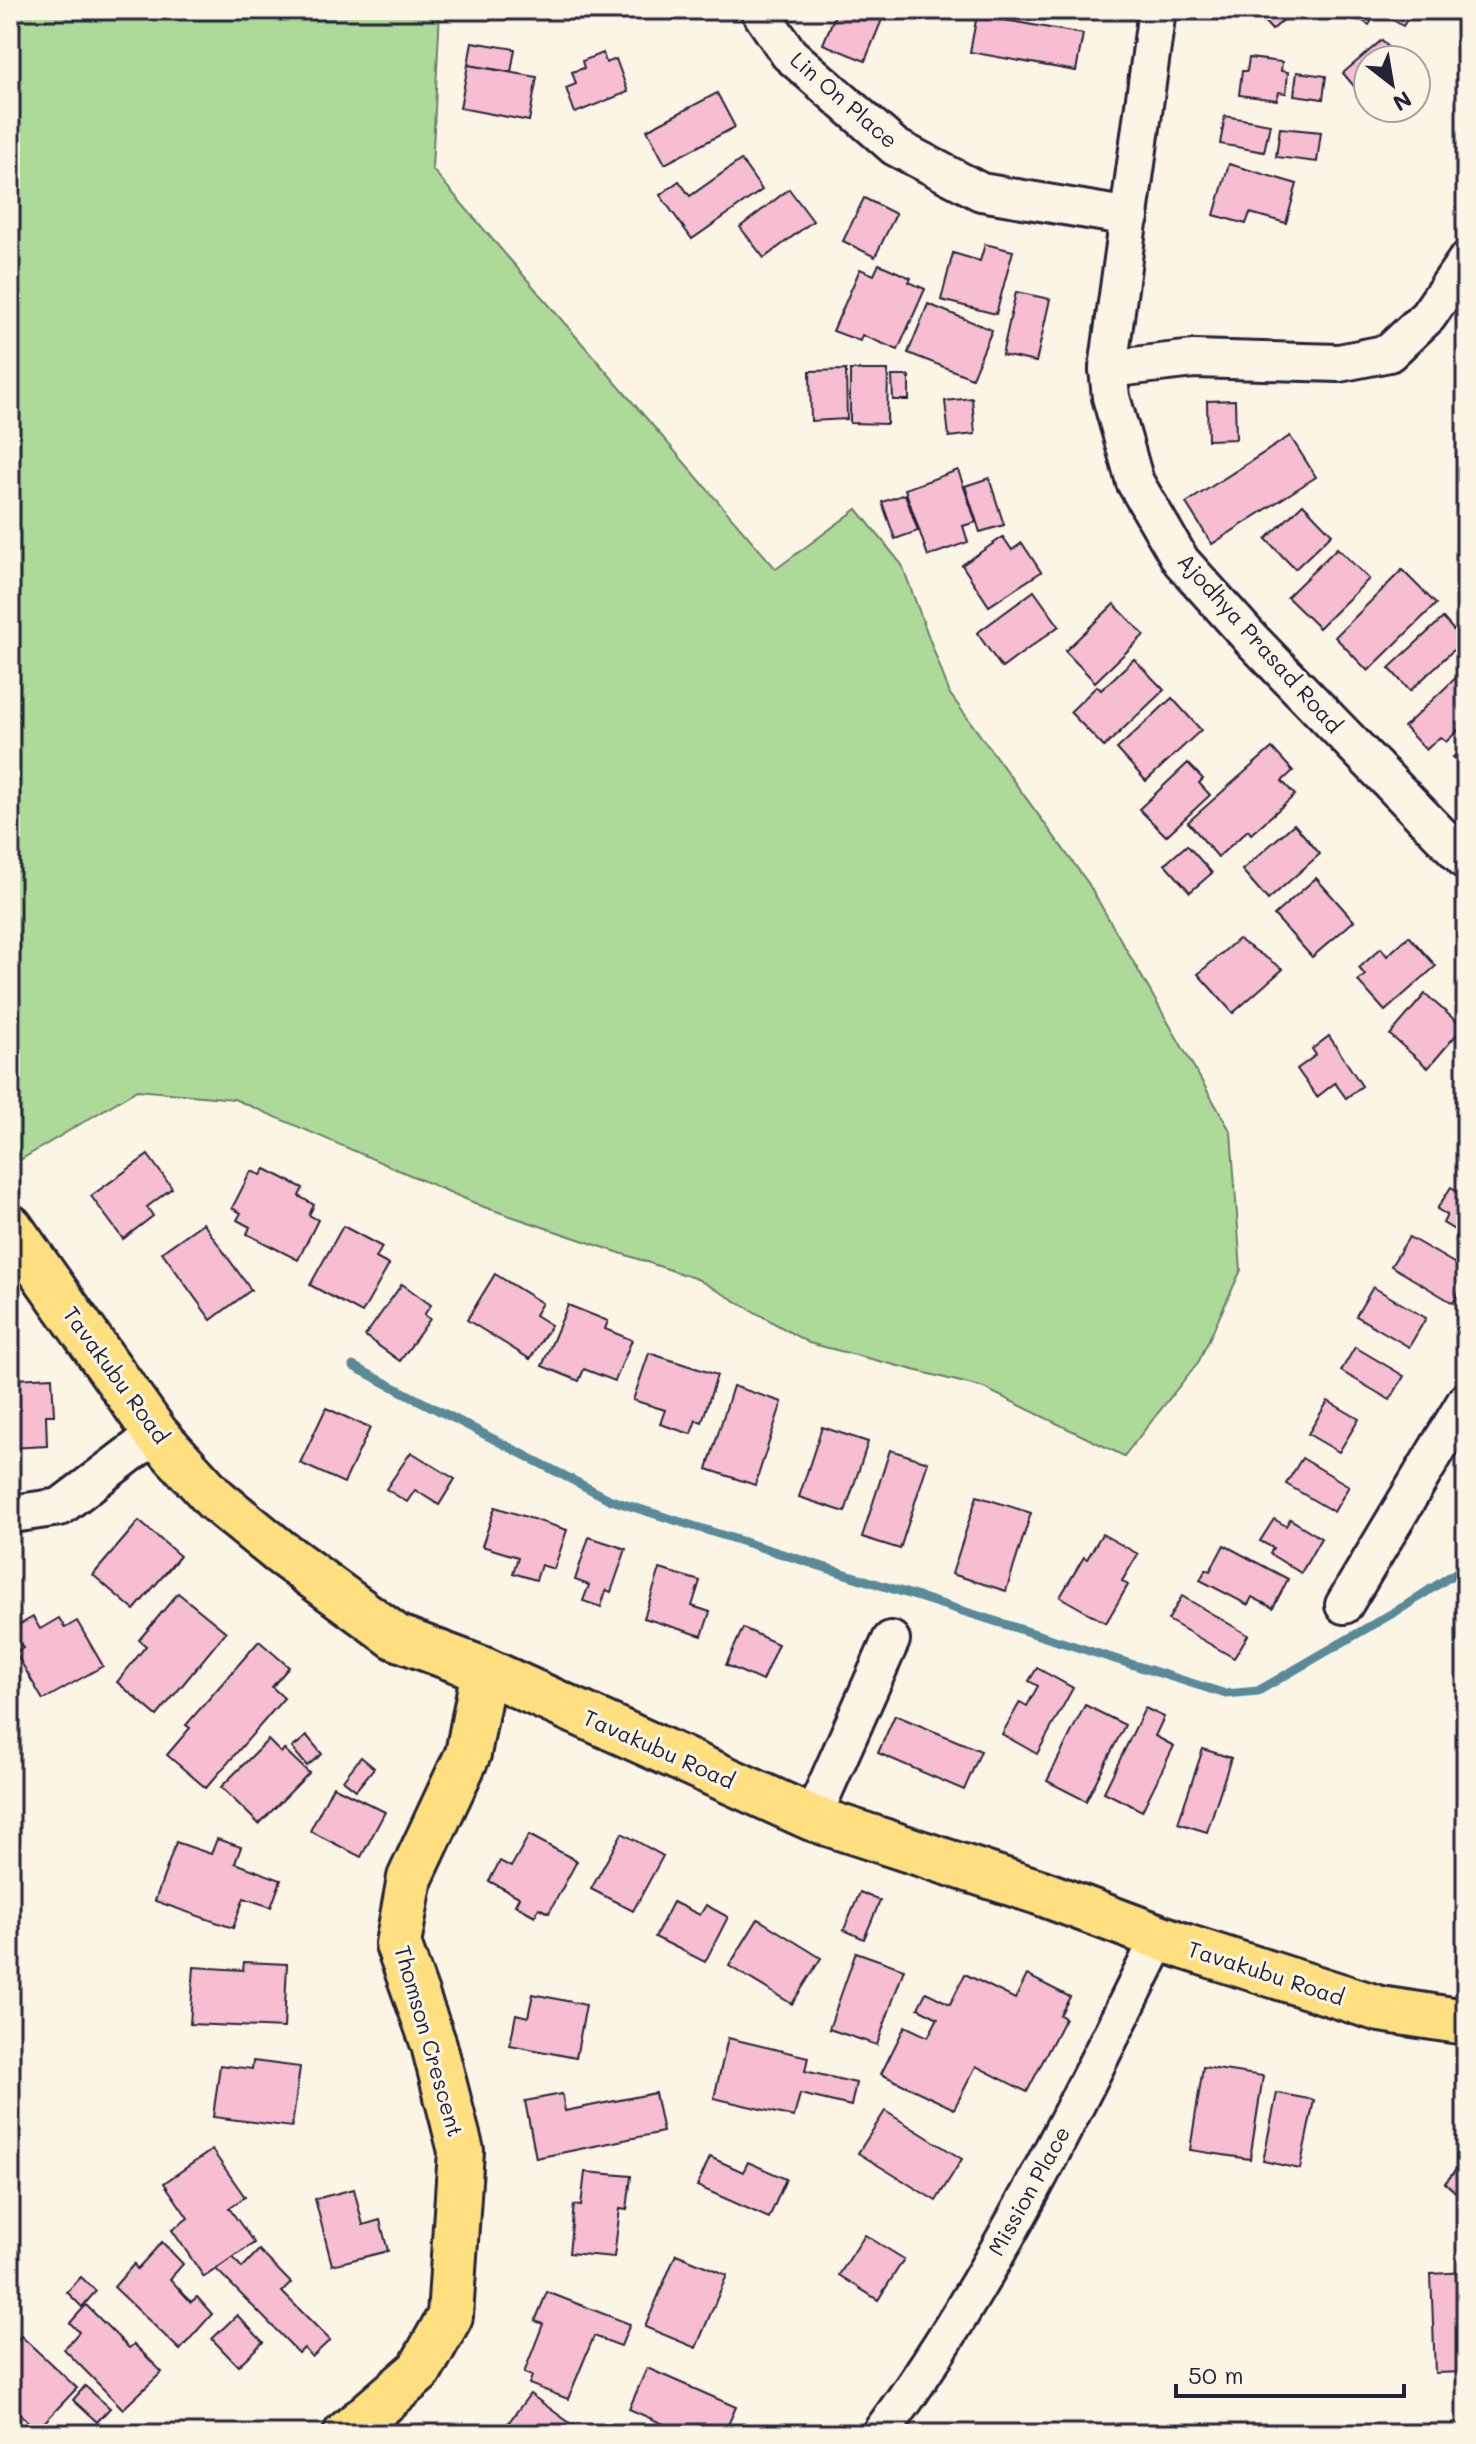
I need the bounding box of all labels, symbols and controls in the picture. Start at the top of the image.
north arrow [1352,44,1432,124]
street label: Lin On Place [784,45,904,154]
text: N [1388,85,1417,118]
street label: Ajodhya Prasad Road [1172,547,1349,739]
street label: Tavakubu Road [57,1300,176,1449]
street label: Tavakubu Road [579,1702,740,1795]
street label: Tavakubu Road [1184,1934,1348,2012]
street label: Thomson Crescent [388,1942,471,2140]
street label: Mission Place [981,2121,1076,2261]
scale bar [1176,2348,1404,2398]
text: 50 m [1188,2359,1244,2390]

